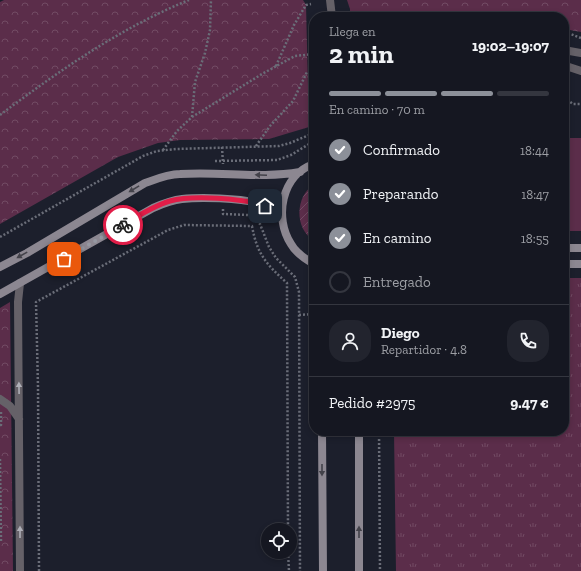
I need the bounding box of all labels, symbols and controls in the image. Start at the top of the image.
text: Llega en [329,24,376,39]
text: 19:02–19:07 [472,37,549,55]
text: 2 min [329,38,394,70]
text: En camino · 70 m [329,102,425,117]
icon: check [329,139,351,161]
text: Confirmado [363,141,440,159]
text: 18:44 [520,143,549,158]
one-way arrow [255,172,267,179]
icon: check [329,183,351,205]
text: Preparando [363,185,439,203]
one-way arrow [128,186,140,193]
text: 18:47 [521,187,549,202]
pin [248,189,282,223]
icon: home [254,195,276,217]
courier [103,205,143,245]
icon: bike [112,214,134,236]
icon: check [329,227,351,249]
text: En camino [363,229,431,247]
text: 18:55 [521,231,549,246]
pin [47,242,81,276]
icon: bag [53,248,75,270]
one-way arrow [17,252,28,258]
text: Entregado [363,273,431,291]
button: person [329,320,371,362]
button: phone [507,320,549,362]
text: Diego [381,324,420,342]
text: Repartidor · 4.8 [381,342,467,357]
one-way arrow [16,381,22,394]
text: Pedido #2975 [329,394,415,412]
text: 9.47 € [510,394,549,412]
one-way arrow [319,464,325,477]
map controls [261,523,297,559]
button: locate [261,523,297,559]
one-way arrow [17,525,23,538]
one-way arrow [356,525,362,538]

